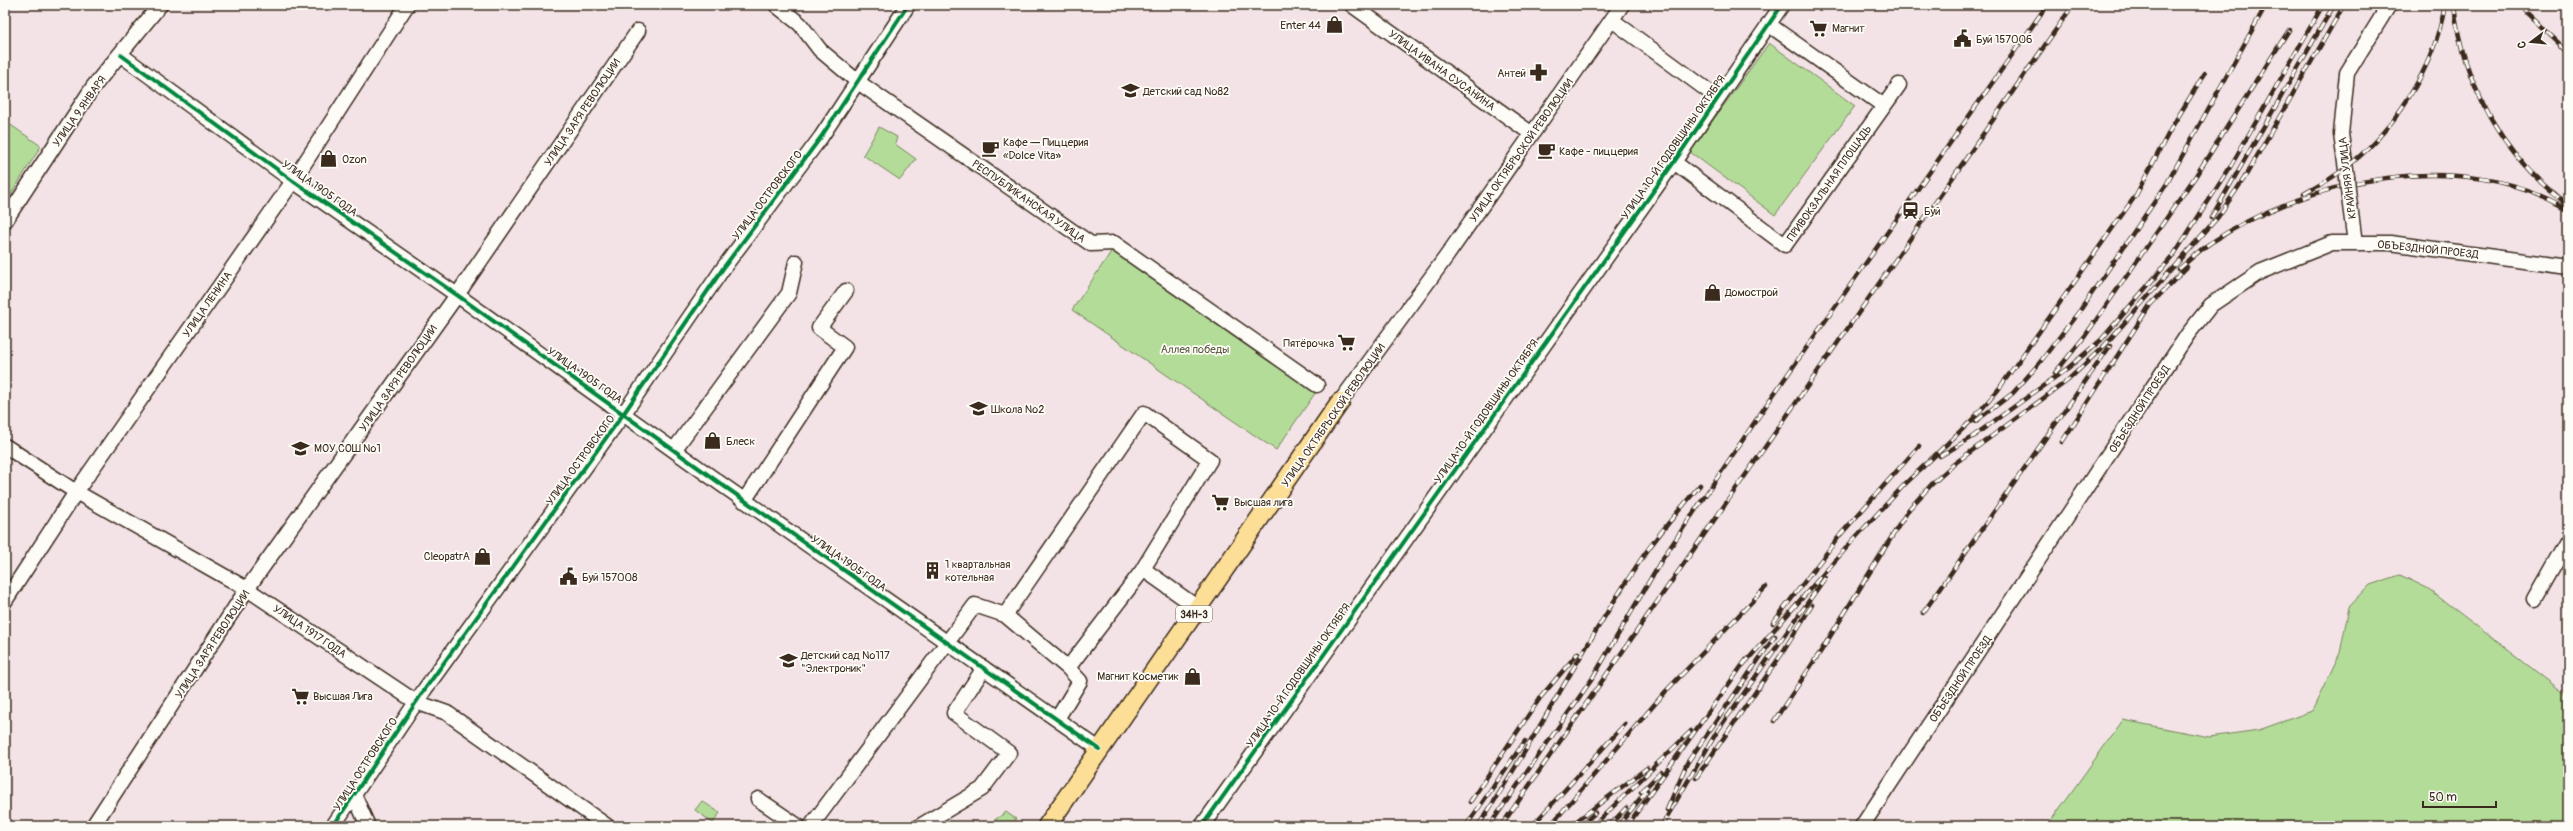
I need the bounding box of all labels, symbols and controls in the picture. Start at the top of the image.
shop icon: Enter 44 [1324,15,1344,35]
supermarket icon: Магнит [1809,18,1829,38]
place label: Enter 44 [1280,19,1322,32]
place label: Магнит [1832,22,1865,35]
north arrow [2511,22,2551,62]
street label: УЛИЦА ИВАНА СУСАНИНА [1386,27,1498,113]
public building icon: Буй 157006 [1953,29,1973,49]
place label: Буй 157006 [1976,33,2032,46]
text: С [2515,39,2529,50]
street label: УЛИЦА ЗАРЯ РЕВОЛЮЦИИ [542,56,623,168]
pharmacy icon: Антей [1529,63,1549,83]
place label: Антей [1497,67,1526,80]
street label: УЛИЦА 9 ЯНВАРЯ [50,73,109,149]
street label: УЛИЦА 10-Й ГОДОВЩИНЫ ОКТЯБРЯ [1619,73,1728,222]
street label: УЛИЦА ОКТЯБРЬСКОЙ РЕВОЛЮЦИИ [1467,76,1576,225]
school or university icon: Детский сад №82 [1120,81,1140,101]
place label: Детский сад №82 [1142,85,1229,98]
street label: ПРИВОКЗАЛЬНАЯ ПЛОЩАДЬ [1784,123,1874,244]
place label: Кафе — Пиццерия «Dolce Vita» [1003,136,1089,162]
street label: КРАЙНЯЯ УЛИЦА [2336,136,2359,220]
cafe icon: Кафе — Пиццерия «Dolce Vita» [980,138,1000,158]
cafe icon: Кафе - пиццерия [1536,141,1556,161]
place label: Кафе - пиццерия [1559,145,1638,158]
street label: УЛИЦА ОСТРОВСКОГО [730,148,805,242]
shop icon: Ozon [319,149,339,169]
place label: Ozon [342,153,367,166]
street label: РЕСПУБЛИКАНСКАЯ УЛИЦА [970,157,1088,245]
street label: УЛИЦА 1905 ГОДА [280,158,360,219]
station icon: Буй [1901,201,1921,221]
place label: Буй [1924,205,1941,218]
street label: ОБЪЕЗДНОЙ ПРОЕЗД [2377,238,2480,261]
street label: УЛИЦА ЛЕНИНА [180,269,235,340]
shop icon: Домострой [1702,282,1722,302]
place label: Домострой [1724,286,1778,299]
street label: УЛИЦА ЗАРЯ РЕВОЛЮЦИИ [357,322,440,434]
supermarket icon: Пятёрочка [1337,333,1357,353]
place label: Пятёрочка [1283,337,1334,350]
street label: УЛИЦА 10-Й ГОДОВЩИНЫ ОКТЯБРЯ [1432,337,1541,486]
street label: УЛИЦА ОКТЯБРЬСКОЙ РЕВОЛЮЦИИ [1279,341,1388,490]
park label: Аллея победы [1161,343,1229,356]
street label: УЛИЦА 1905 ГОДА [545,345,625,406]
street label: ОБЪЕЗДНОЙ ПРОЕЗД [2106,363,2173,455]
school or university icon: Школа №2 [968,399,988,419]
place label: Школа №2 [991,403,1044,416]
street label: УЛИЦА ОСТРОВСКОГО [543,413,617,508]
shop icon: Блеск [703,431,723,451]
place label: Блеск [726,435,755,448]
school or university icon: МОУ СОШ №1 [291,438,311,458]
place label: МОУ СОШ №1 [314,442,381,455]
supermarket icon: Высшая лига [1211,492,1231,512]
place label: Высшая лига [1234,496,1293,509]
street label: УЛИЦА 1905 ГОДА [809,533,889,594]
shop icon: CleopatrA [473,546,493,566]
place label: CleopatrA [424,550,470,563]
place label: 1 квартальная котельная [945,558,1010,584]
building icon: 1 квартальная котельная [922,560,942,580]
public building icon: Буй 157008 [559,567,579,587]
place label: Буй 157008 [582,571,638,584]
street label: УЛИЦА ЗАРЯ РЕВОЛЮЦИИ [172,587,253,701]
street label: УЛИЦА 10-Й ГОДОВЩИНЫ ОКТЯБРЯ [1244,601,1353,750]
street label: УЛИЦА 1917 ГОДА [271,602,349,661]
road number: 34Н-3 [1176,606,1212,622]
street label: ОБЪЕЗДНОЙ ПРОЕЗД [1927,633,1994,725]
place label: Детский сад №117 "Электроник" [800,649,890,675]
school or university icon: Детский сад №117 "Электроник" [778,651,798,671]
shop icon: Магнит Косметик [1182,666,1202,686]
place label: Магнит Косметик [1097,670,1179,683]
supermarket icon: Высшая Лига [290,686,310,706]
place label: Высшая Лига [313,690,373,703]
street label: УЛИЦА ОСТРОВСКОГО [331,715,400,813]
scale bar [2423,783,2496,809]
text: 50 m [2429,790,2457,805]

